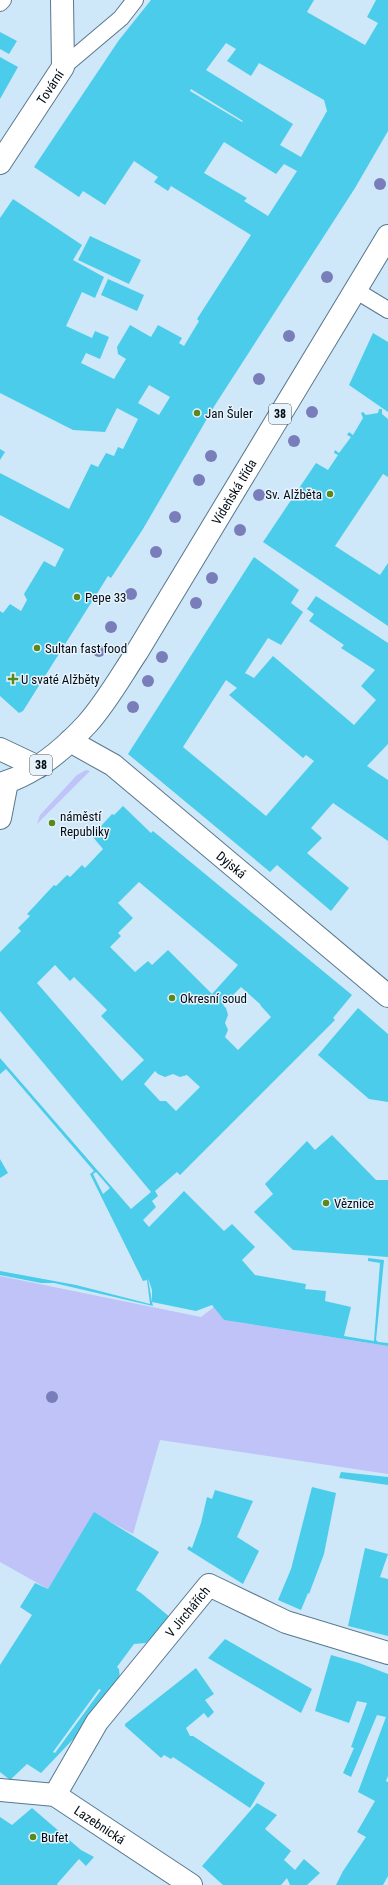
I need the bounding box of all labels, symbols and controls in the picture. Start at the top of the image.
street label: Tovární [33,66,67,107]
road number: 38 [269,404,291,424]
place label: Jan Šuler [205,406,253,421]
marker: Jan Šuler [192,408,202,418]
street label: Vídeňská třída [208,456,259,527]
place label: Sv. Alžběta [265,487,322,502]
marker: Sv. Alžběta [325,489,335,499]
place label: Pepe 33 [85,590,127,605]
marker: Pepe 33 [72,592,82,602]
place label: Sultan fast food [45,641,127,656]
marker: Sultan fast food [32,643,42,653]
place label: U svaté Alžběty [21,672,100,687]
marker: U svaté Alžběty [8,674,18,684]
road number: 38 [30,755,52,775]
place label: náměstí Republiky [60,809,110,839]
marker: náměstí Republiky [47,818,57,828]
street label: Dyjská [214,848,249,881]
place label: Okresní soud [180,991,247,1006]
marker: Okresní soud [167,993,177,1003]
place label: Věznice [334,1196,374,1211]
marker: Věznice [321,1198,331,1208]
street label: V Jirchářích [162,1583,213,1640]
street label: Lazebnická [72,1802,128,1847]
place label: Bufet [41,1830,68,1845]
marker: Bufet [28,1832,38,1842]

